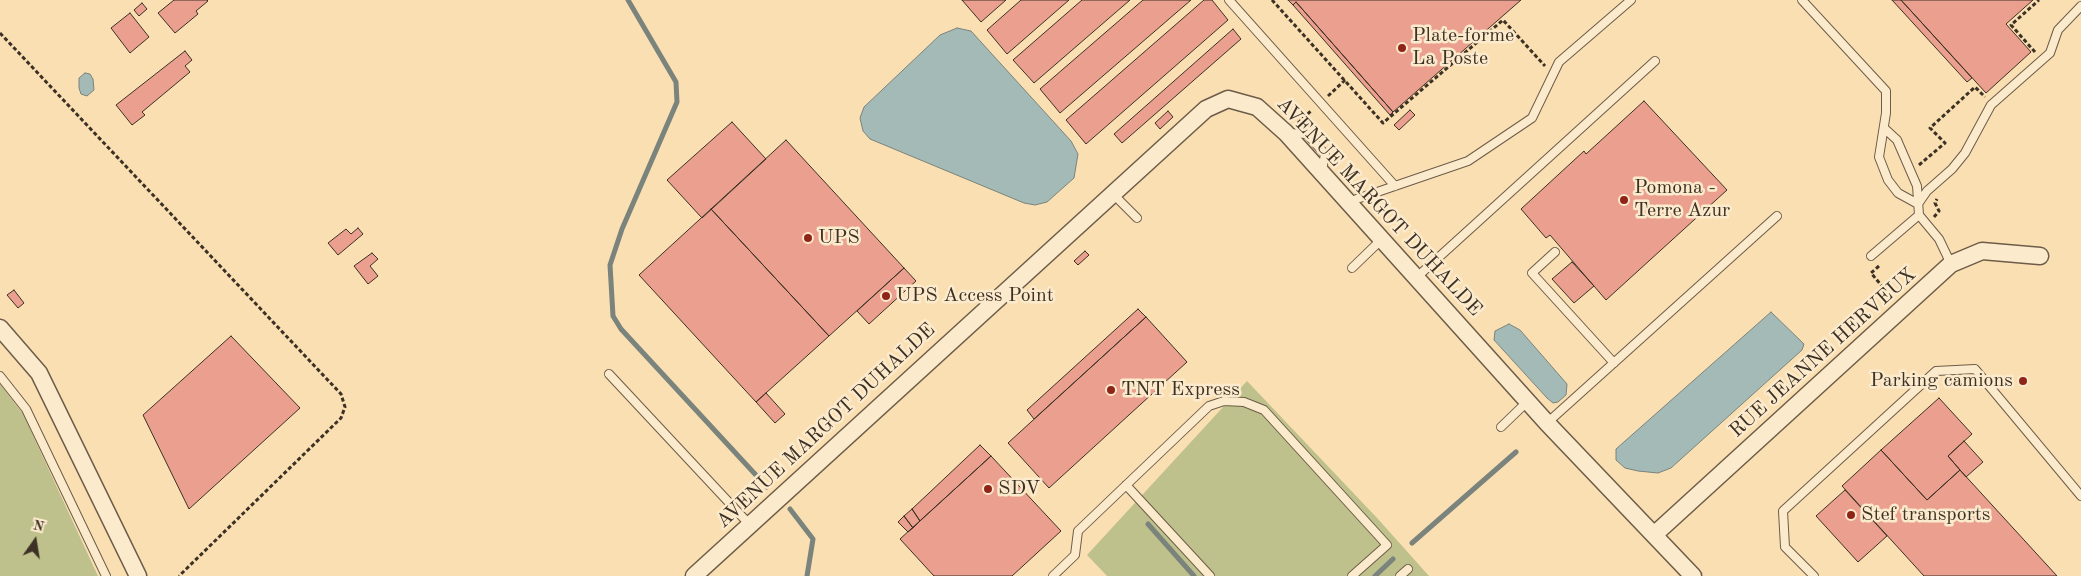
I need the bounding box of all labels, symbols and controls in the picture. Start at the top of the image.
place label: Plate-forme La Poste [1412,24,1514,71]
marker: Plate-forme La Poste [1396,42,1408,54]
street label: AVENUE MARGOT DUHALDE [1271,93,1487,321]
place label: Pomona - Terre Azur [1634,176,1730,223]
marker: Pomona - Terre Azur [1618,194,1630,206]
place label: UPS [818,226,860,250]
marker: UPS [802,232,814,244]
street label: RUE JEANNE HERVEUX [1725,263,1921,443]
place label: UPS Access Point [896,284,1054,308]
marker: UPS Access Point [880,290,892,302]
street label: AVENUE MARGOT DUHALDE [712,318,940,534]
place label: Parking camions [1870,369,2013,393]
marker: Parking camions [2017,375,2029,387]
place label: TNT Express [1121,378,1240,402]
marker: TNT Express [1105,384,1117,396]
place label: SDV [998,477,1041,501]
marker: SDV [982,483,994,495]
place label: Stef transports [1861,503,1991,527]
marker: Stef transports [1845,509,1857,521]
north arrow [10,516,60,566]
text: N [32,518,45,534]

